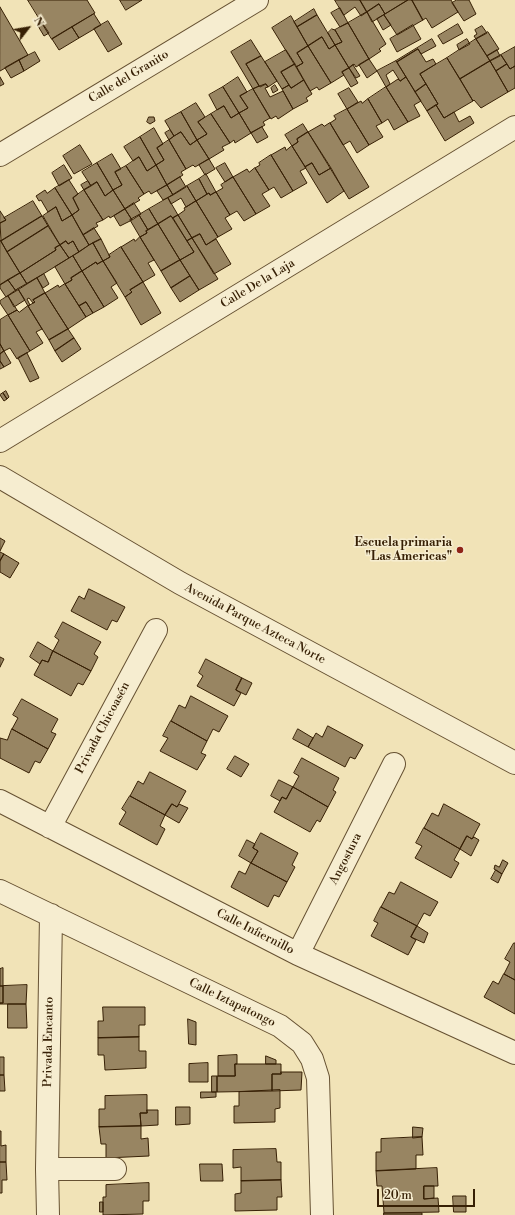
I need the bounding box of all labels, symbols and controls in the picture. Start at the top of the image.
north arrow [8,8,48,48]
text: N [30,14,47,29]
street label: Calle del Granito [86,47,172,107]
street label: Calle De la Laja [218,256,298,312]
place label: Escuela primaria "Las Americas" [354,536,452,564]
marker: Escuela primaria "Las Americas" [455,545,465,555]
street label: Avenida Parque Azteca Norte [182,581,328,667]
street label: Privada Chicoasén [73,680,133,776]
street label: Angostura [327,831,365,887]
street label: Calle Infiernillo [214,906,296,958]
street label: Calle Iztapatongo [186,976,278,1030]
street label: Privada Encanto [41,997,57,1087]
scale bar [379,1181,477,1207]
text: 20 m [384,1188,412,1203]

